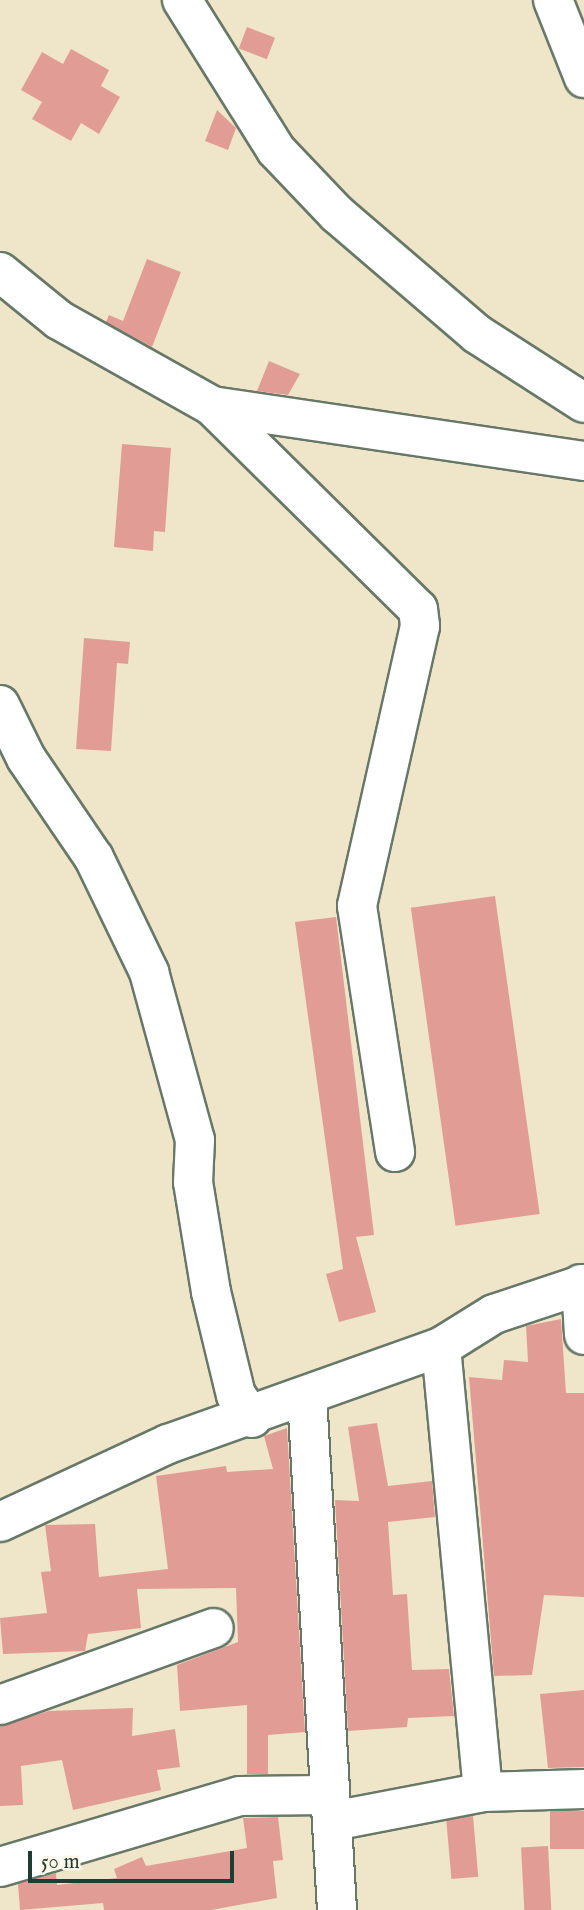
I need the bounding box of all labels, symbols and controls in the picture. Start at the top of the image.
scale bar [32,1836,238,1880]
text: 50 m [41,1849,80,1876]

